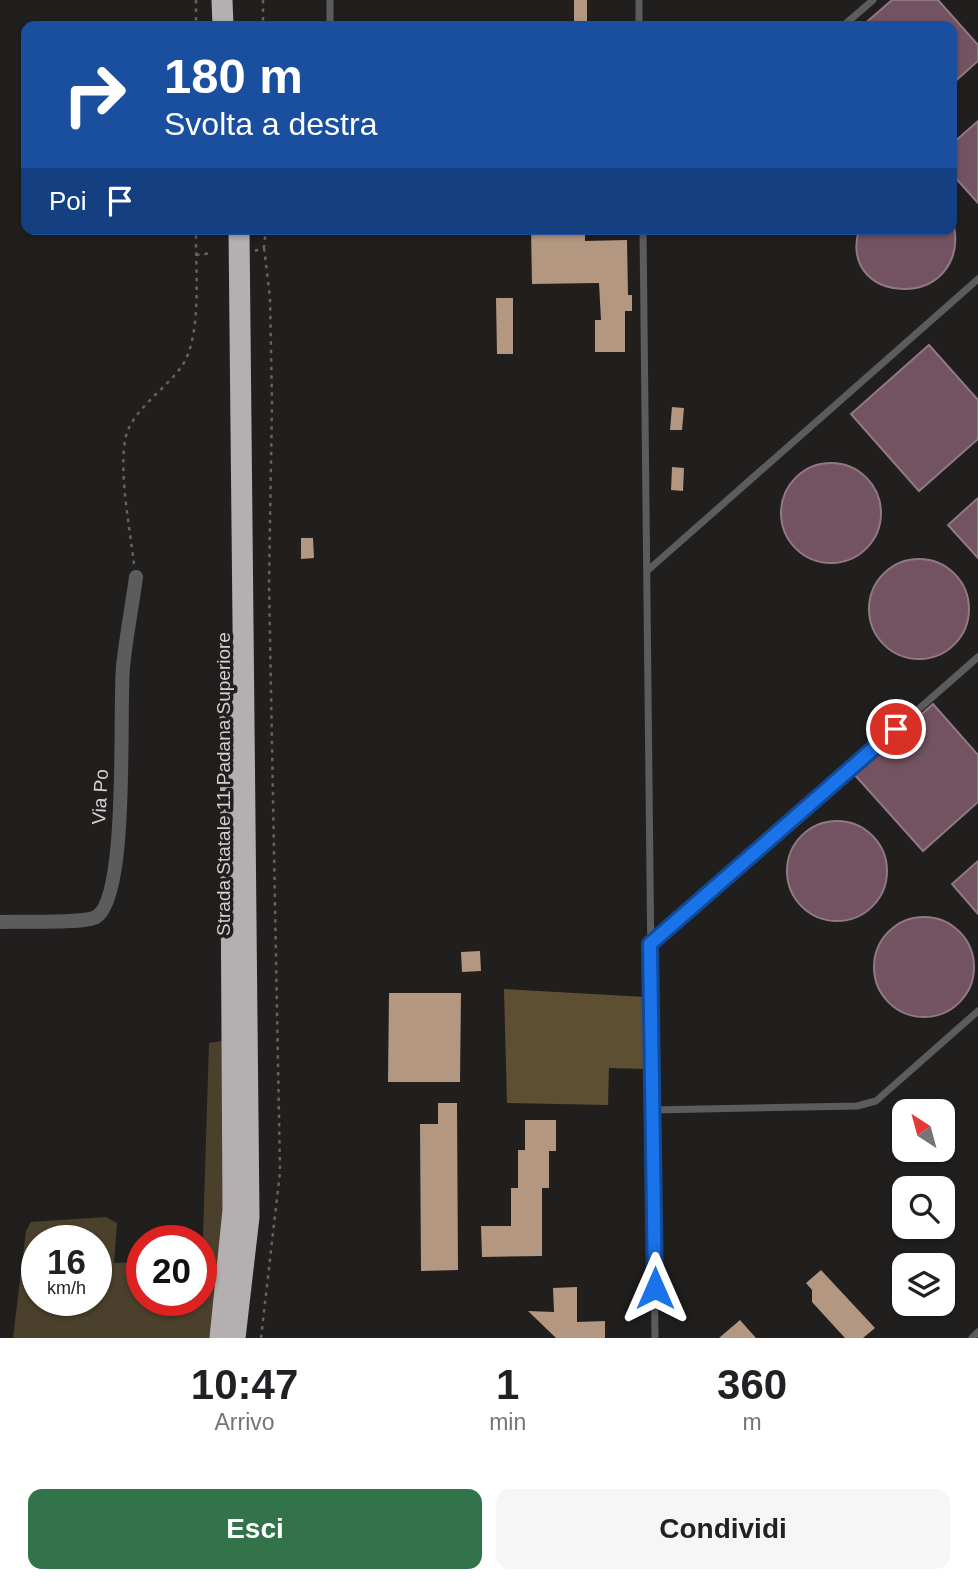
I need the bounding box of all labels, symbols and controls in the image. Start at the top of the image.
icon: right [49,49,140,140]
text: 180 m [164,49,303,103]
text: Svolta a destra [164,106,377,142]
icon: arrive [101,182,139,220]
text: Poi [49,186,87,216]
street label: Strada Statale 11 Padana Superiore [213,632,234,936]
pin [866,699,926,759]
icon: arrive [877,710,915,748]
street label: Via Po [88,769,112,825]
north arrow [892,1099,956,1162]
map controls [892,1099,955,1316]
button: search [892,1176,955,1239]
speed limit sign: 20 [126,1225,217,1316]
text: 16 [47,1242,86,1281]
position arrow [618,1251,692,1325]
button: layers [892,1253,955,1316]
text: km/h [47,1278,86,1298]
text: 10:47 [191,1361,298,1408]
text: 1 [496,1361,519,1408]
text: 360 [717,1361,787,1408]
text: Arrivo [215,1409,275,1435]
text: min [489,1409,526,1435]
text: m [743,1409,762,1435]
button: Esci [28,1489,482,1569]
button: Condividi [496,1489,950,1569]

